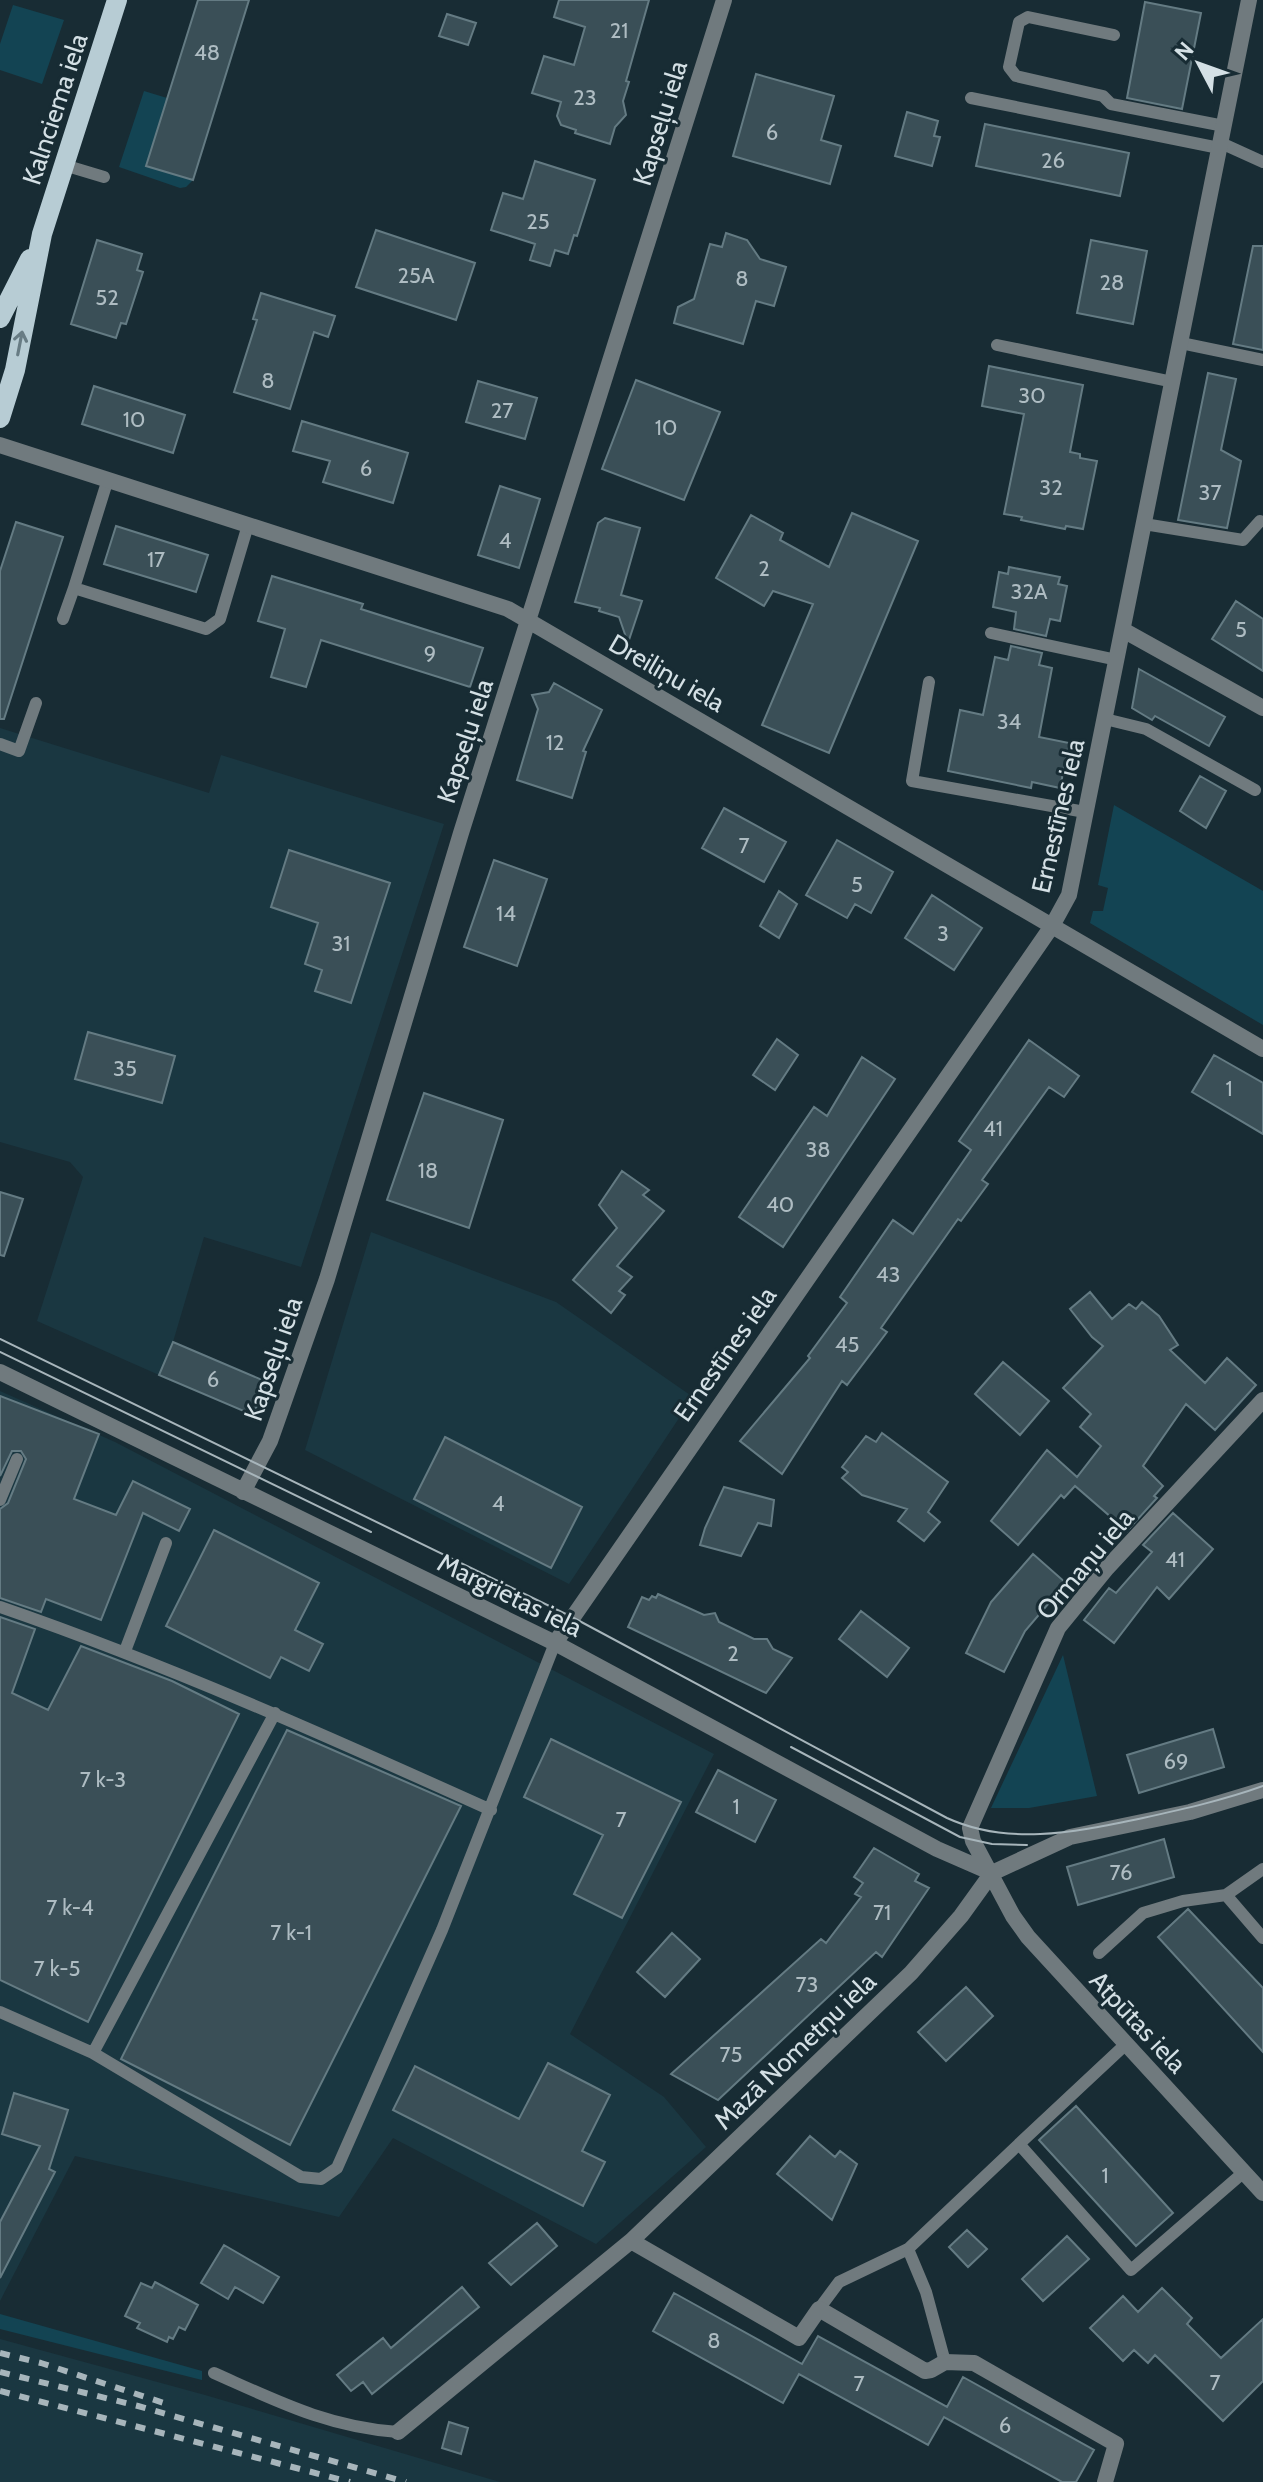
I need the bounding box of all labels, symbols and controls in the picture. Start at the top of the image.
house number: 21 [610,17,628,44]
north arrow [1159,24,1239,104]
street label: Kalnciema iela [16,29,95,189]
text: N [1169,36,1200,66]
house number: 48 [194,39,220,66]
street label: Kapseļu iela [626,56,695,190]
house number: 23 [573,84,597,111]
house number: 6 [766,119,778,146]
house number: 26 [1041,147,1065,174]
house number: 25 [526,208,550,235]
house number: 25A [398,262,435,289]
house number: 8 [735,265,749,292]
house number: 28 [1100,269,1124,296]
house number: 52 [95,284,119,311]
one-way arrow [13,331,28,356]
house number: 8 [261,367,275,394]
house number: 30 [1018,382,1046,409]
house number: 27 [491,397,513,424]
house number: 10 [123,406,145,433]
house number: 10 [655,414,677,441]
house number: 6 [360,455,372,482]
house number: 32 [1039,474,1063,501]
house number: 37 [1199,479,1221,506]
house number: 4 [499,527,512,554]
house number: 17 [147,546,165,573]
house number: 2 [758,555,770,582]
house number: 32A [1011,578,1048,605]
house number: 5 [1235,616,1247,643]
street label: Dreiliņu iela [603,627,731,720]
house number: 9 [424,640,436,667]
street label: Kapseļu iela [430,674,501,808]
house number: 34 [997,708,1022,735]
house number: 12 [546,729,564,756]
street label: Ernestīnes iela [1025,735,1091,896]
house number: 7 [738,832,750,859]
house number: 5 [851,871,863,898]
house number: 14 [496,900,516,927]
house number: 3 [937,920,949,947]
house number: 31 [331,930,351,957]
house number: 35 [113,1055,137,1082]
house number: 1 [1225,1075,1233,1102]
house number: 41 [983,1115,1003,1142]
house number: 38 [805,1136,831,1163]
house number: 18 [418,1157,438,1184]
house number: 40 [766,1191,794,1218]
house number: 43 [876,1261,900,1288]
street label: Ernestīnes iela [667,1280,783,1428]
street label: Kapseļu iela [237,1292,310,1425]
house number: 45 [835,1331,859,1358]
house number: 6 [207,1366,219,1393]
house number: 4 [492,1490,505,1517]
street label: Ormaņu iela [1029,1502,1142,1627]
street label: Margrietas iela [433,1546,588,1644]
house number: 41 [1165,1546,1185,1573]
house number: 2 [727,1640,739,1667]
house number: 69 [1164,1748,1189,1775]
house number: 7 k-3 [80,1766,126,1793]
house number: 1 [732,1793,740,1820]
house number: 7 [615,1806,627,1833]
house number: 76 [1109,1859,1133,1886]
house number: 7 k-4 [46,1894,94,1921]
house number: 71 [873,1899,891,1926]
house number: 7 k-1 [270,1919,312,1946]
house number: 7 k-5 [34,1955,80,1982]
street label: Atpūtas iela [1083,1964,1194,2080]
street label: Mazā Nometņu iela [707,1965,884,2137]
house number: 73 [796,1971,818,1998]
house number: 75 [720,2041,742,2068]
house number: 1 [1101,2162,1109,2189]
house number: 8 [707,2327,721,2354]
house number: 7 [1209,2369,1221,2396]
house number: 7 [853,2370,865,2397]
house number: 6 [999,2412,1011,2439]

